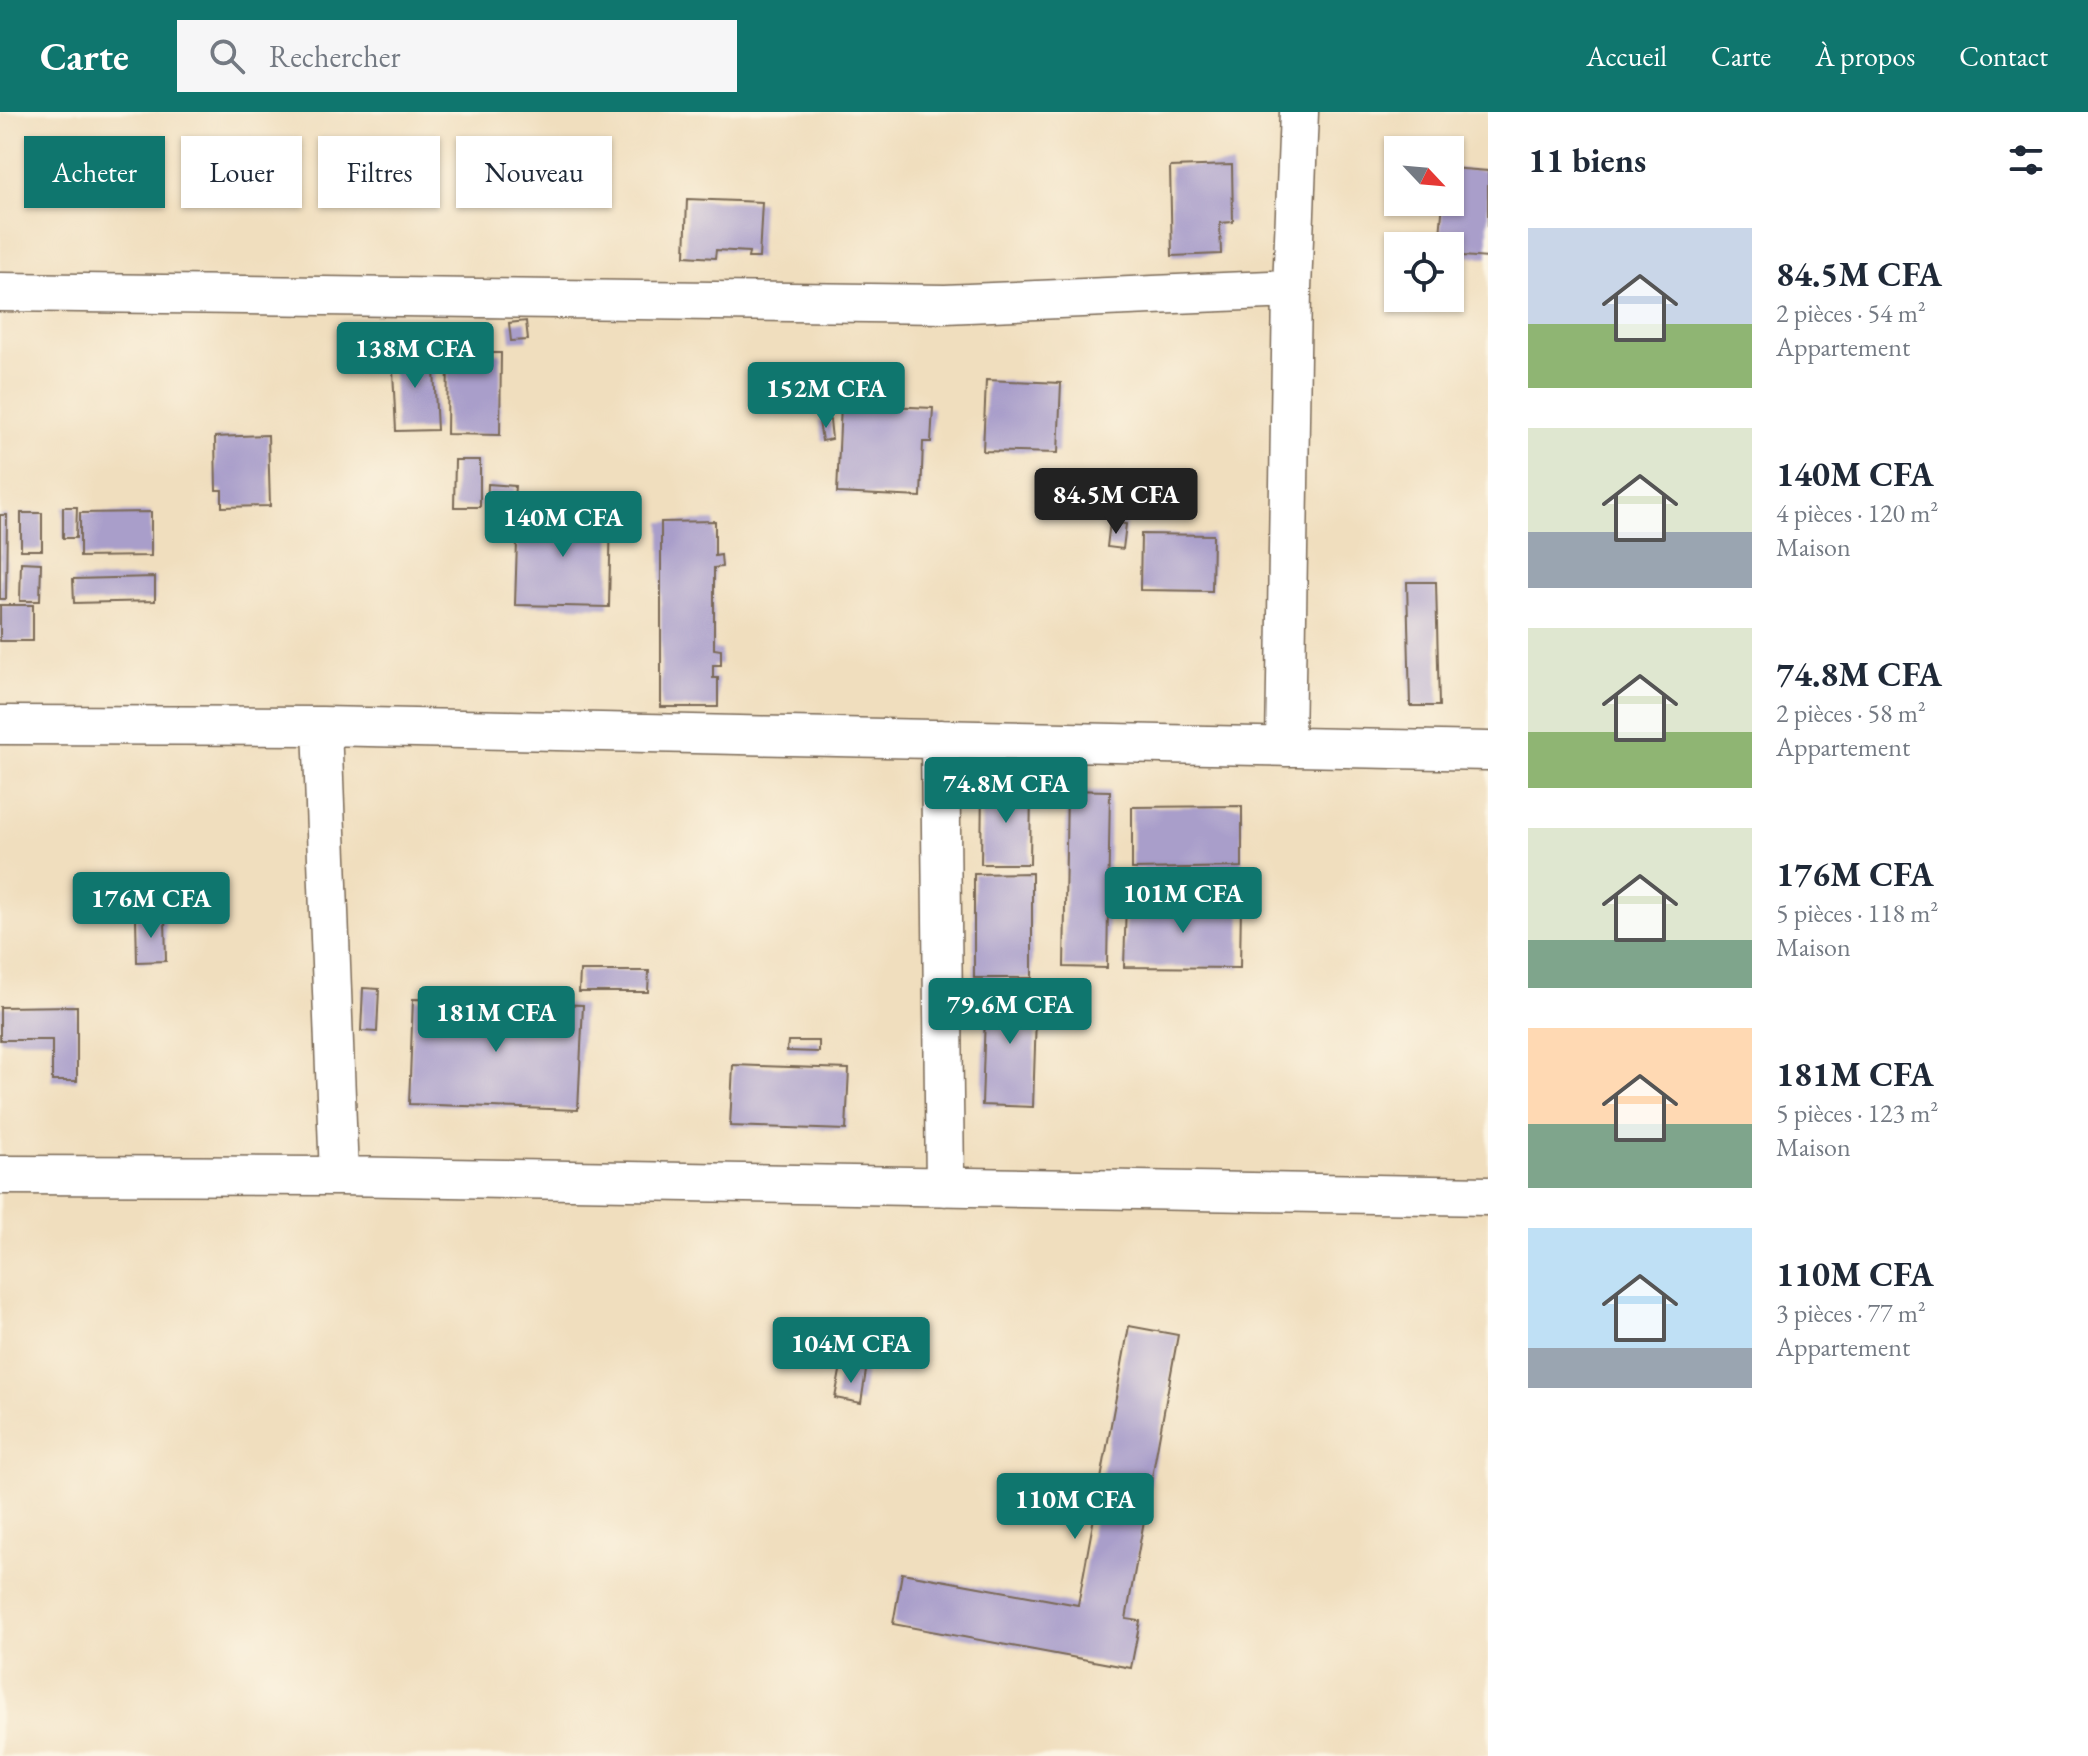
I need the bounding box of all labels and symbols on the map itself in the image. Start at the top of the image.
north arrow [1384,136,1464,216]
pin: 138M CFA [332,322,498,390]
pin: 152M CFA [743,362,909,430]
pin: 84.5M CFA [1024,468,1208,536]
pin: 140M CFA [480,491,646,559]
pin: 74.8M CFA [914,757,1098,825]
pin: 101M CFA [1100,867,1266,935]
pin: 176M CFA [68,872,234,940]
pin: 79.6M CFA [918,978,1102,1046]
pin: 181M CFA [413,986,579,1054]
pin: 104M CFA [768,1317,934,1385]
pin: 110M CFA [992,1473,1158,1541]

